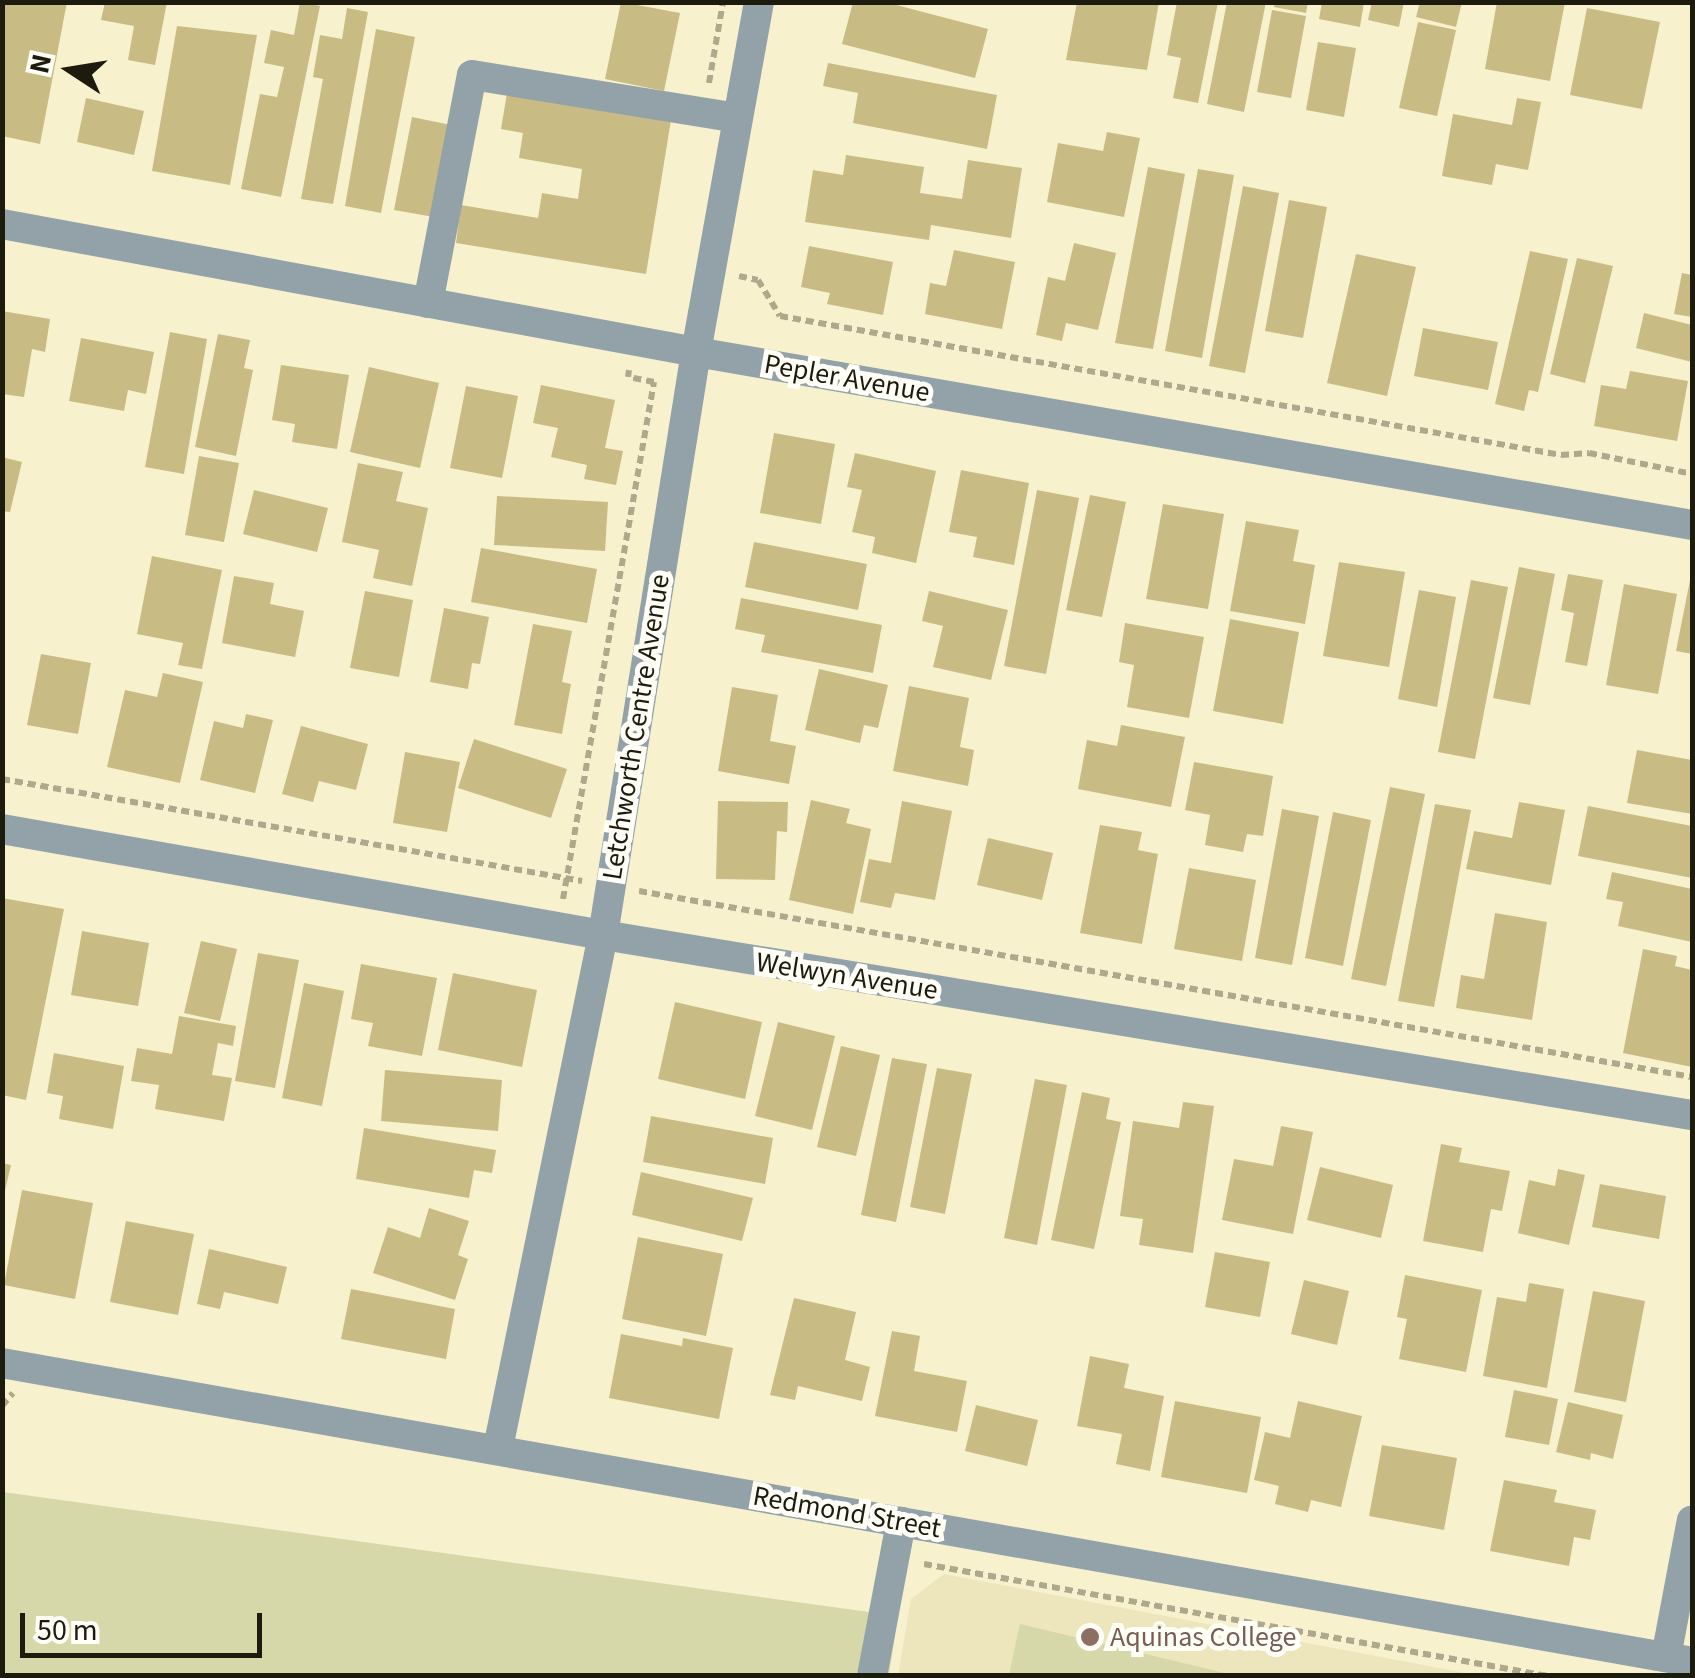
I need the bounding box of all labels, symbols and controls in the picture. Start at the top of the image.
north arrow [20,20,120,120]
text: N [19,50,62,77]
street label: Pepler Avenue [762,347,932,409]
street label: Letchworth Centre Avenue [595,572,677,882]
street label: Welwyn Avenue [754,945,940,1007]
street label: Redmond Street [750,1479,944,1545]
scale bar [25,1593,268,1655]
text: 50 m [37,1609,98,1652]
place label: Aquinas College [1110,1620,1296,1654]
marker: Aquinas College [1079,1626,1101,1648]

